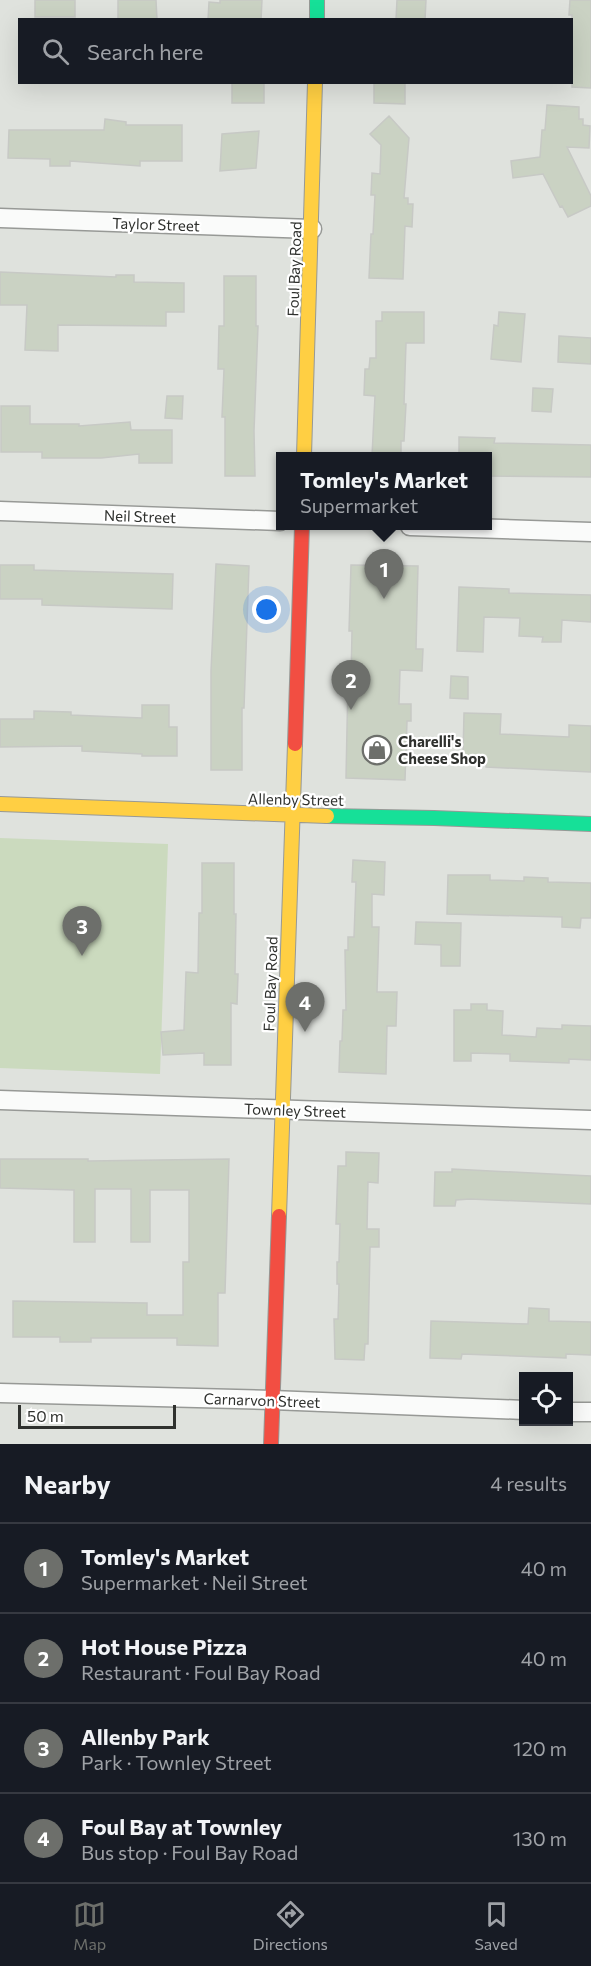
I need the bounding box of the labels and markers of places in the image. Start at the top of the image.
pin: 1 [364,550,404,599]
pin: 2 [332,660,370,710]
place label: Charelli's Cheese Shop [398,732,486,767]
shop icon: Charelli's Cheese Shop [361,734,393,766]
pin: 3 [62,906,101,956]
pin: 4 [286,982,324,1032]

